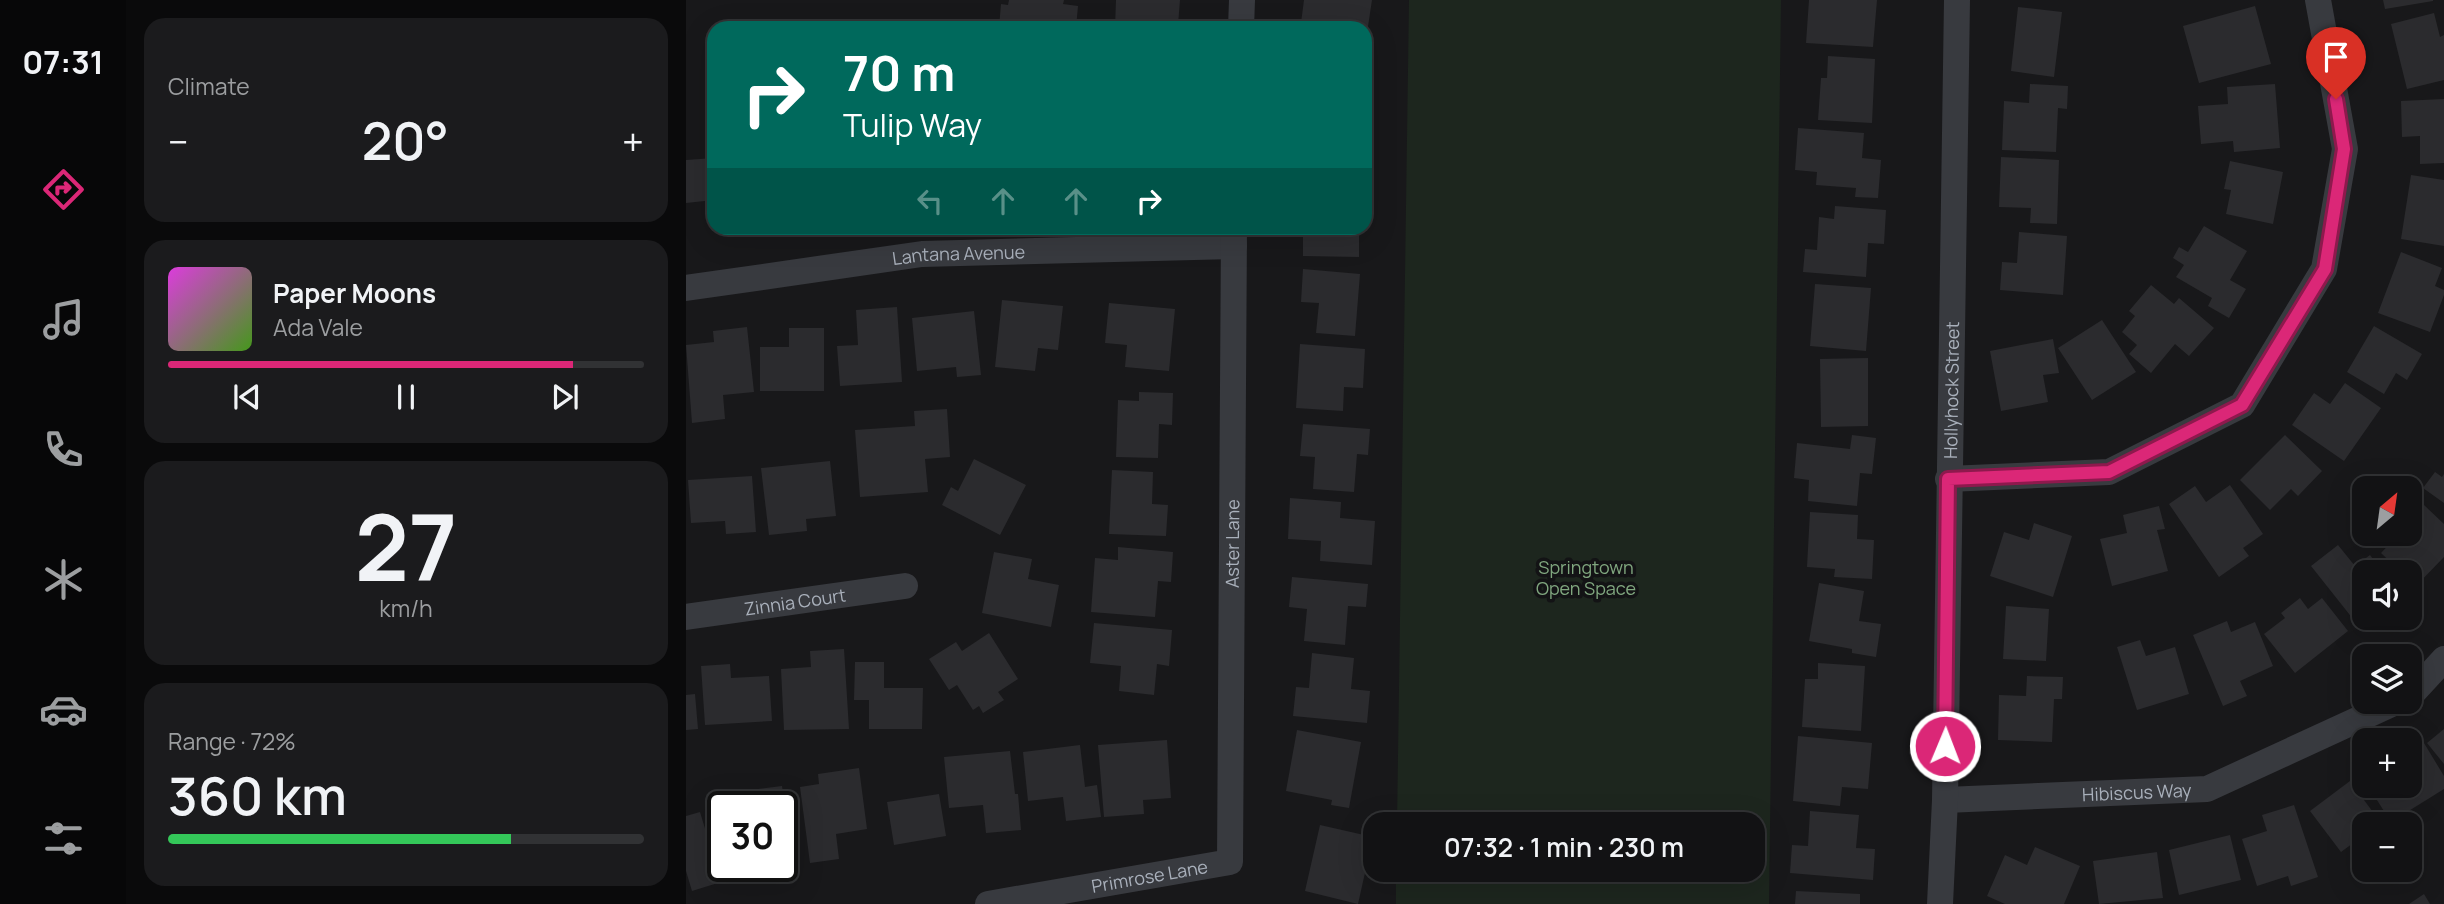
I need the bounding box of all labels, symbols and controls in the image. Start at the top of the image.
pin [2306,27,2366,99]
icon: arrive [2317,38,2355,76]
text: 70 m [843,39,955,106]
text: 07:31 [22,40,104,84]
icon: right [728,49,819,140]
text: Climate [168,70,250,102]
text: Tulip Way [843,103,982,147]
text: 20° [362,105,449,176]
text: − [168,115,189,167]
text: + [622,115,644,167]
icon: directions [39,165,88,214]
icon: left [911,182,949,220]
icon: ahead [984,182,1022,220]
icon: ahead [1057,182,1095,220]
icon: right [1130,182,1168,220]
street label: Lantana Avenue [891,239,1025,270]
text: Paper Moons [273,275,436,311]
icon: music [39,295,88,344]
text: Ada Vale [273,311,363,343]
street label: Hollyhock Street [1938,321,1964,459]
icon: previous [228,378,266,416]
icon: pause [387,378,425,416]
icon: next [546,378,584,416]
icon: phone [39,425,88,474]
north arrow [2352,476,2422,546]
map controls [2352,476,2422,882]
text: 27 [355,484,457,608]
street label: Aster Lane [1220,499,1244,588]
icon: climate [39,555,88,604]
park label: Springtown Open Space [1536,555,1636,600]
button: sound [2352,560,2422,630]
street label: Zinnia Court [743,583,847,621]
text: km/h [379,592,433,624]
button: layers [2352,644,2422,714]
icon: car [39,685,88,734]
position arrow [1908,709,1982,783]
text: Range · 72% [168,725,296,757]
button: + [2352,728,2422,798]
text: 360 km [168,760,347,831]
street label: Hibiscus Way [2082,778,2193,806]
speed limit sign: 30 [707,791,798,882]
button: − [2352,812,2422,882]
icon: filters [39,814,88,863]
text: 07:32 · 1 min · 230 m [1444,829,1684,865]
street label: Primrose Lane [1090,854,1210,898]

